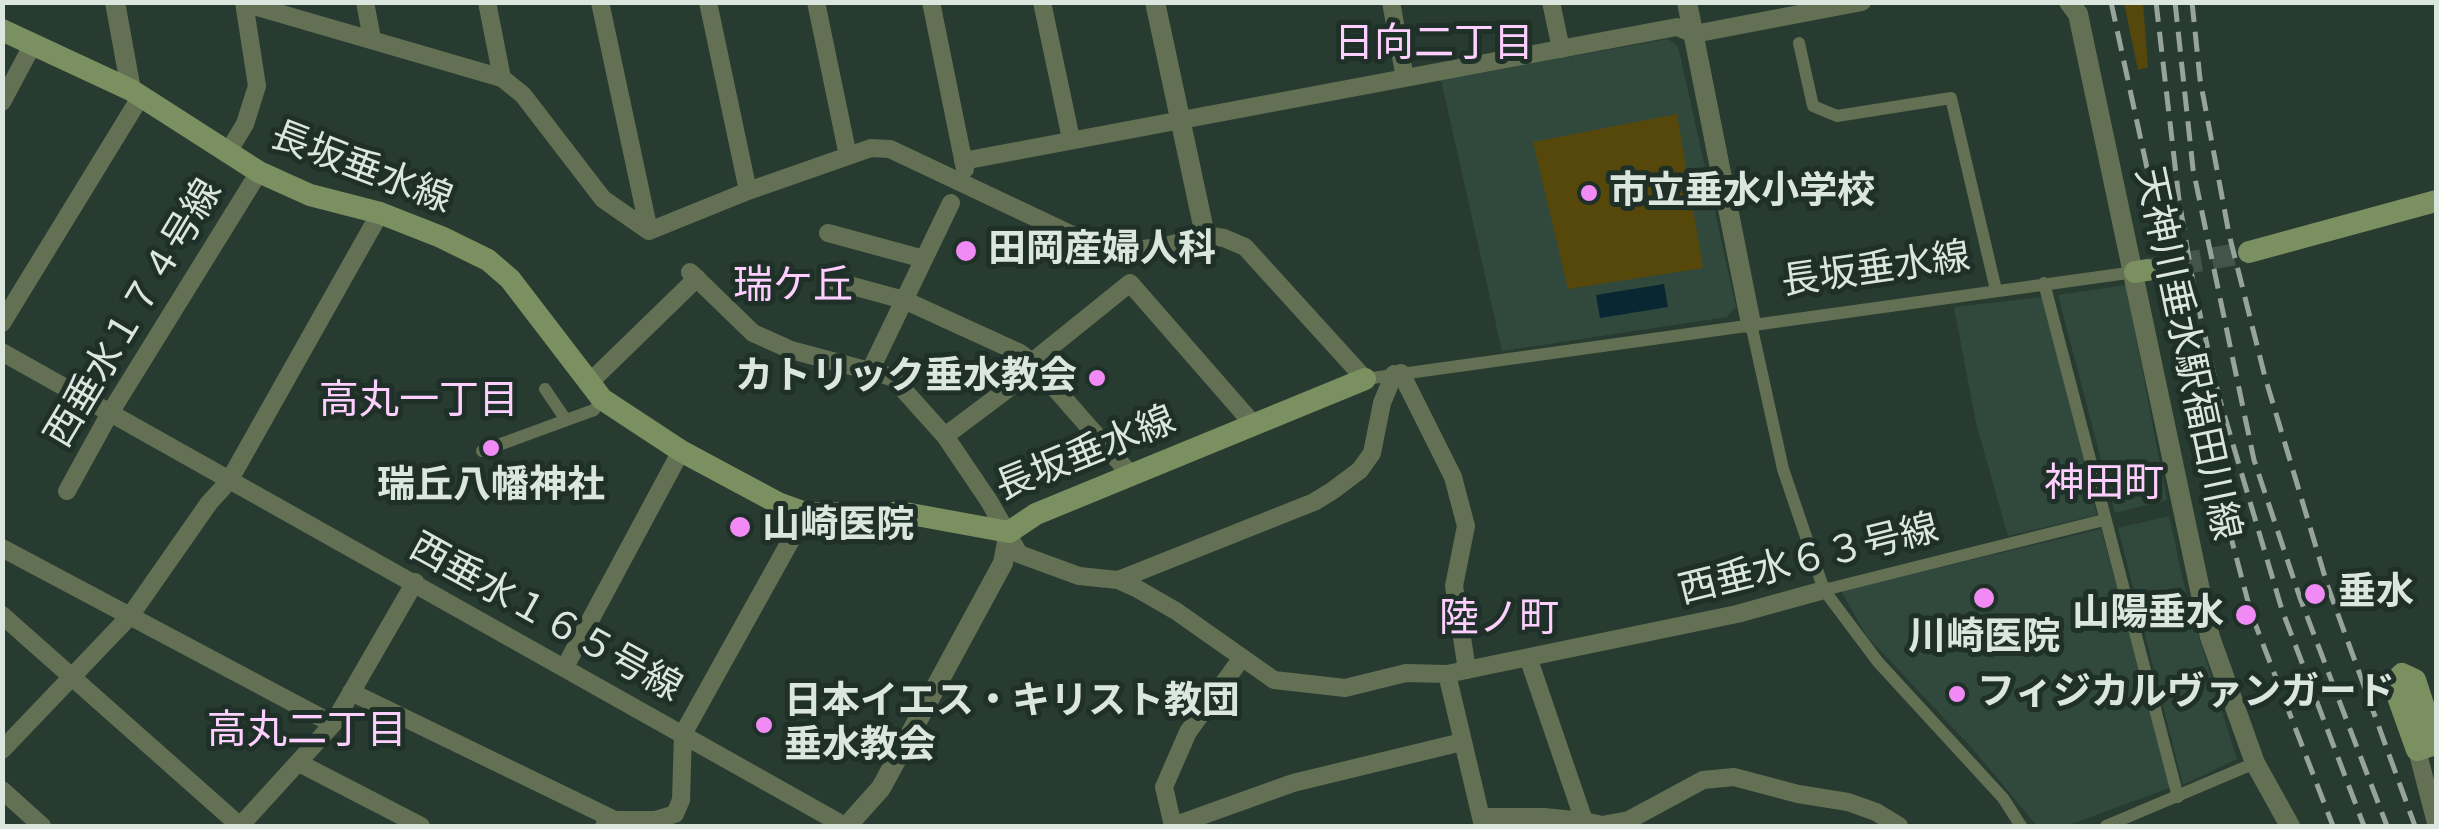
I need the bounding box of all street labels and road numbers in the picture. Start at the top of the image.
street label: 長坂垂水線 [264,114,458,224]
street label: 天神川垂水駅福田川線 [2124,163,2248,545]
street label: 西垂水１７４号線 [37,172,233,456]
street label: 長坂垂水線 [1779,235,1973,307]
street label: 長坂垂水線 [989,398,1183,512]
street label: 西垂水６３号線 [1674,507,1944,615]
street label: 西垂水１６５号線 [401,525,689,713]

